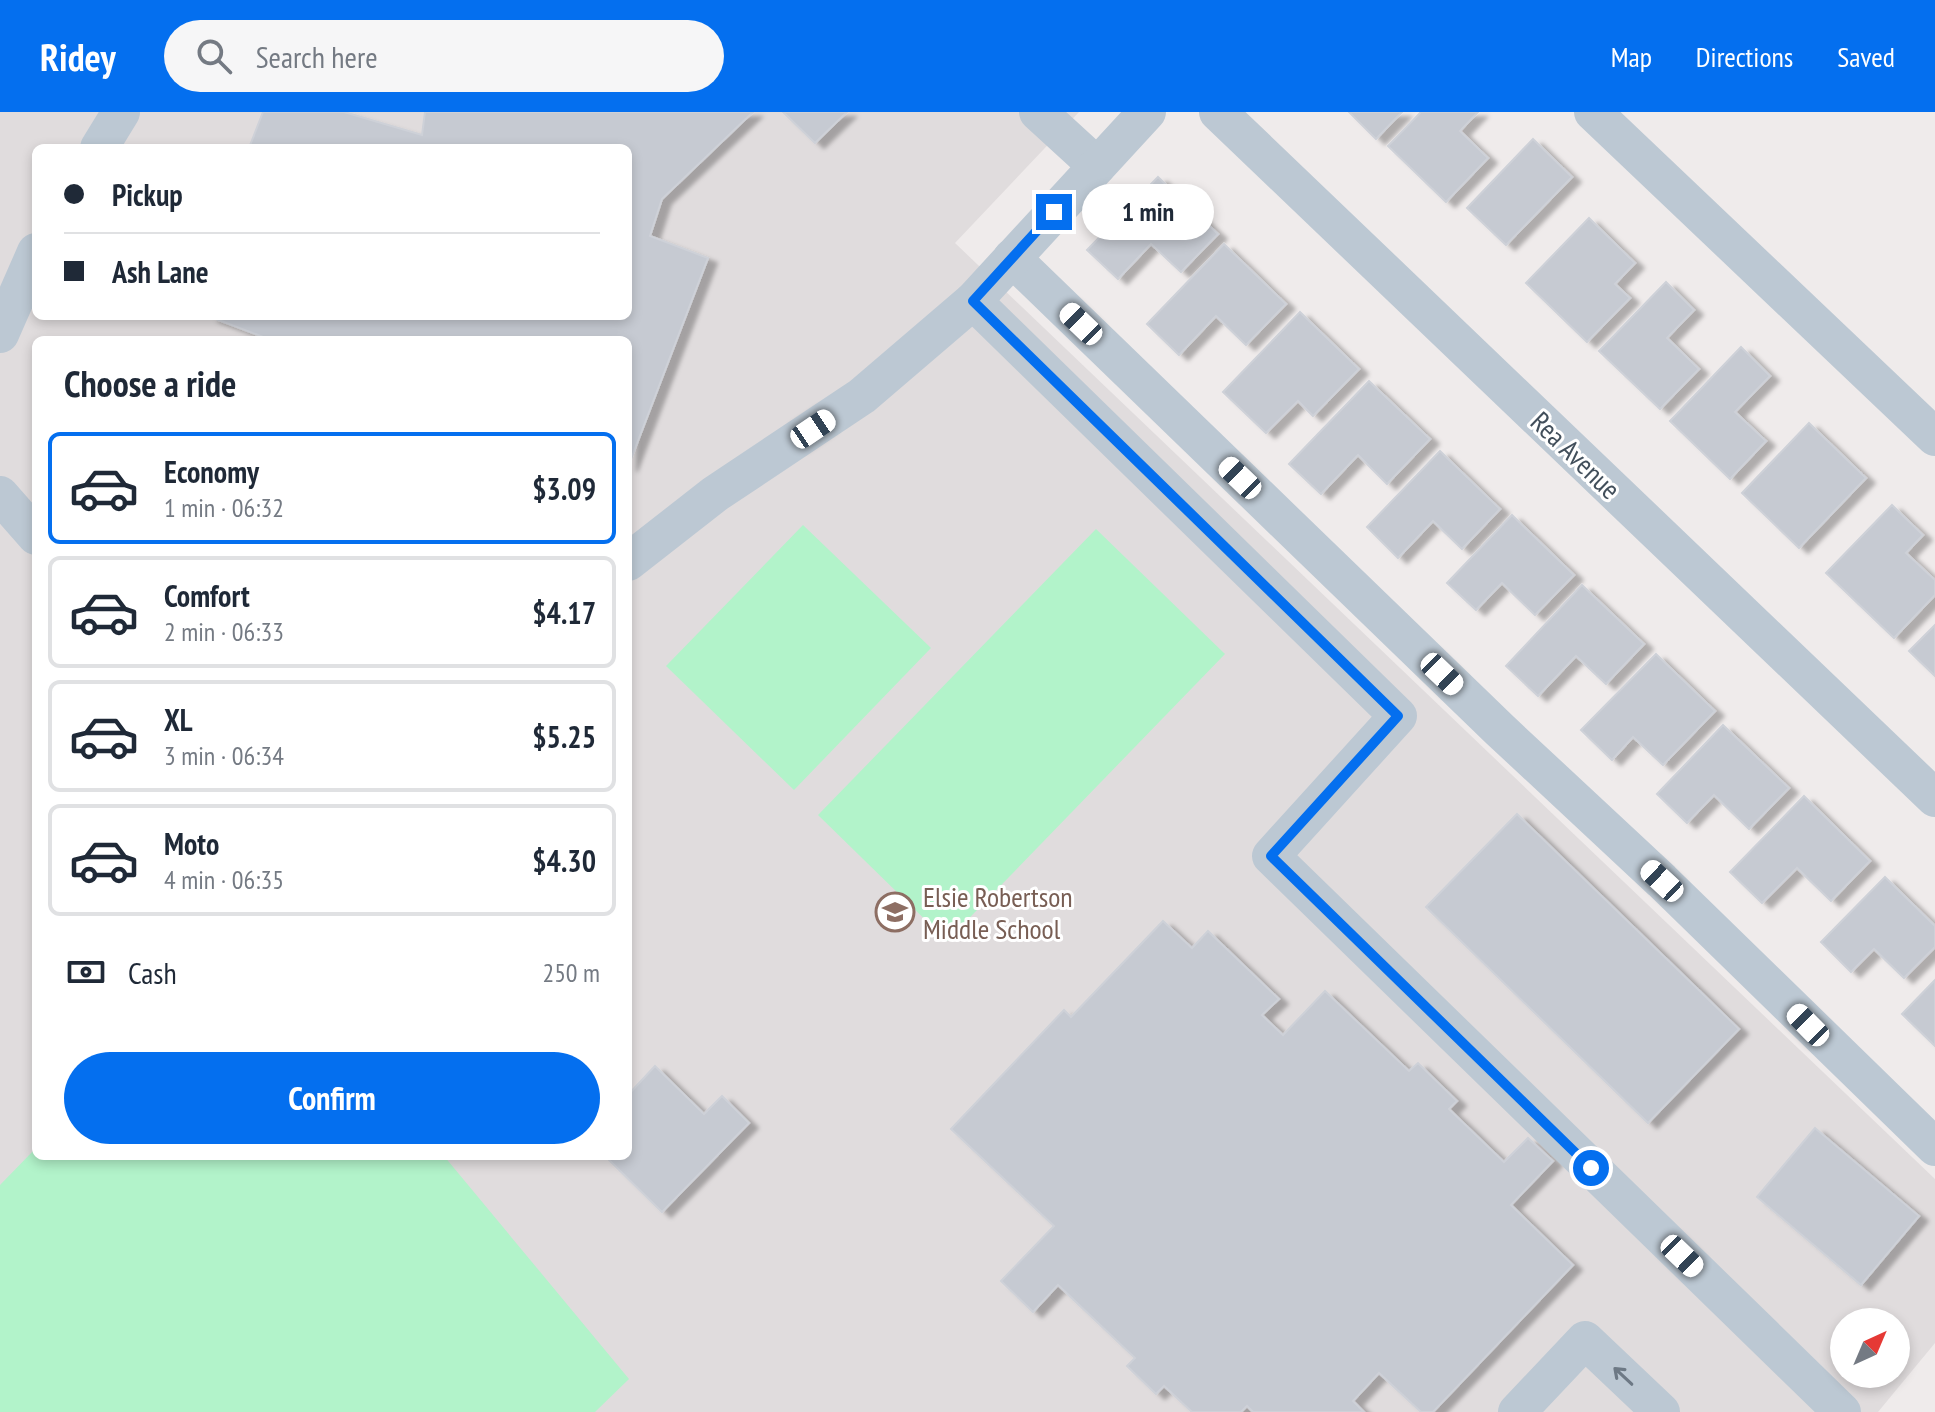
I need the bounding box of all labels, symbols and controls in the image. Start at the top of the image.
search box [164,20,724,92]
text: Ridey [40,32,116,81]
icon: search [192,34,236,78]
text: Search here [256,37,378,76]
text: Map [1611,38,1652,75]
text: Directions [1696,38,1793,75]
text: Saved [1837,38,1895,75]
text: Pickup [112,175,183,214]
callout: 1 min [1082,184,1214,240]
route end [1036,194,1072,230]
text: 1 min [1122,195,1174,228]
text: Ash Lane [112,252,209,291]
car [1055,299,1107,349]
text: Choose a ride [64,360,236,407]
street label: Rea Avenue [1523,403,1629,507]
car [786,406,840,452]
icon: car [68,452,140,524]
text: Economy [164,452,259,491]
car [1214,453,1266,503]
text: $3.09 [532,469,596,508]
text: 1 min · 06:32 [164,491,284,524]
icon: car [68,576,140,648]
text: Comfort [164,576,250,615]
text: $4.17 [532,593,596,632]
text: 2 min · 06:33 [164,615,284,648]
car [1416,649,1468,699]
icon: car [68,700,140,772]
text: XL [164,700,193,739]
text: $5.25 [532,717,596,756]
text: 3 min · 06:34 [164,739,284,772]
icon: car [68,824,140,896]
text: Moto [164,824,219,863]
text: $4.30 [532,841,596,880]
car [1636,856,1688,906]
text: 4 min · 06:35 [164,863,284,896]
place label: Elsie Robertson Middle School [923,878,1073,947]
school or university icon: Elsie Robertson Middle School [874,891,916,933]
icon: cash [64,950,108,994]
text: Cash [128,953,177,992]
text: 250 m [542,956,600,989]
car [1783,1000,1833,1050]
button: Confirm [64,1052,600,1144]
route start [1573,1150,1609,1186]
car [1656,1231,1708,1281]
north arrow [1830,1308,1910,1388]
map controls [1830,1308,1910,1388]
one-way arrow [1613,1367,1633,1386]

